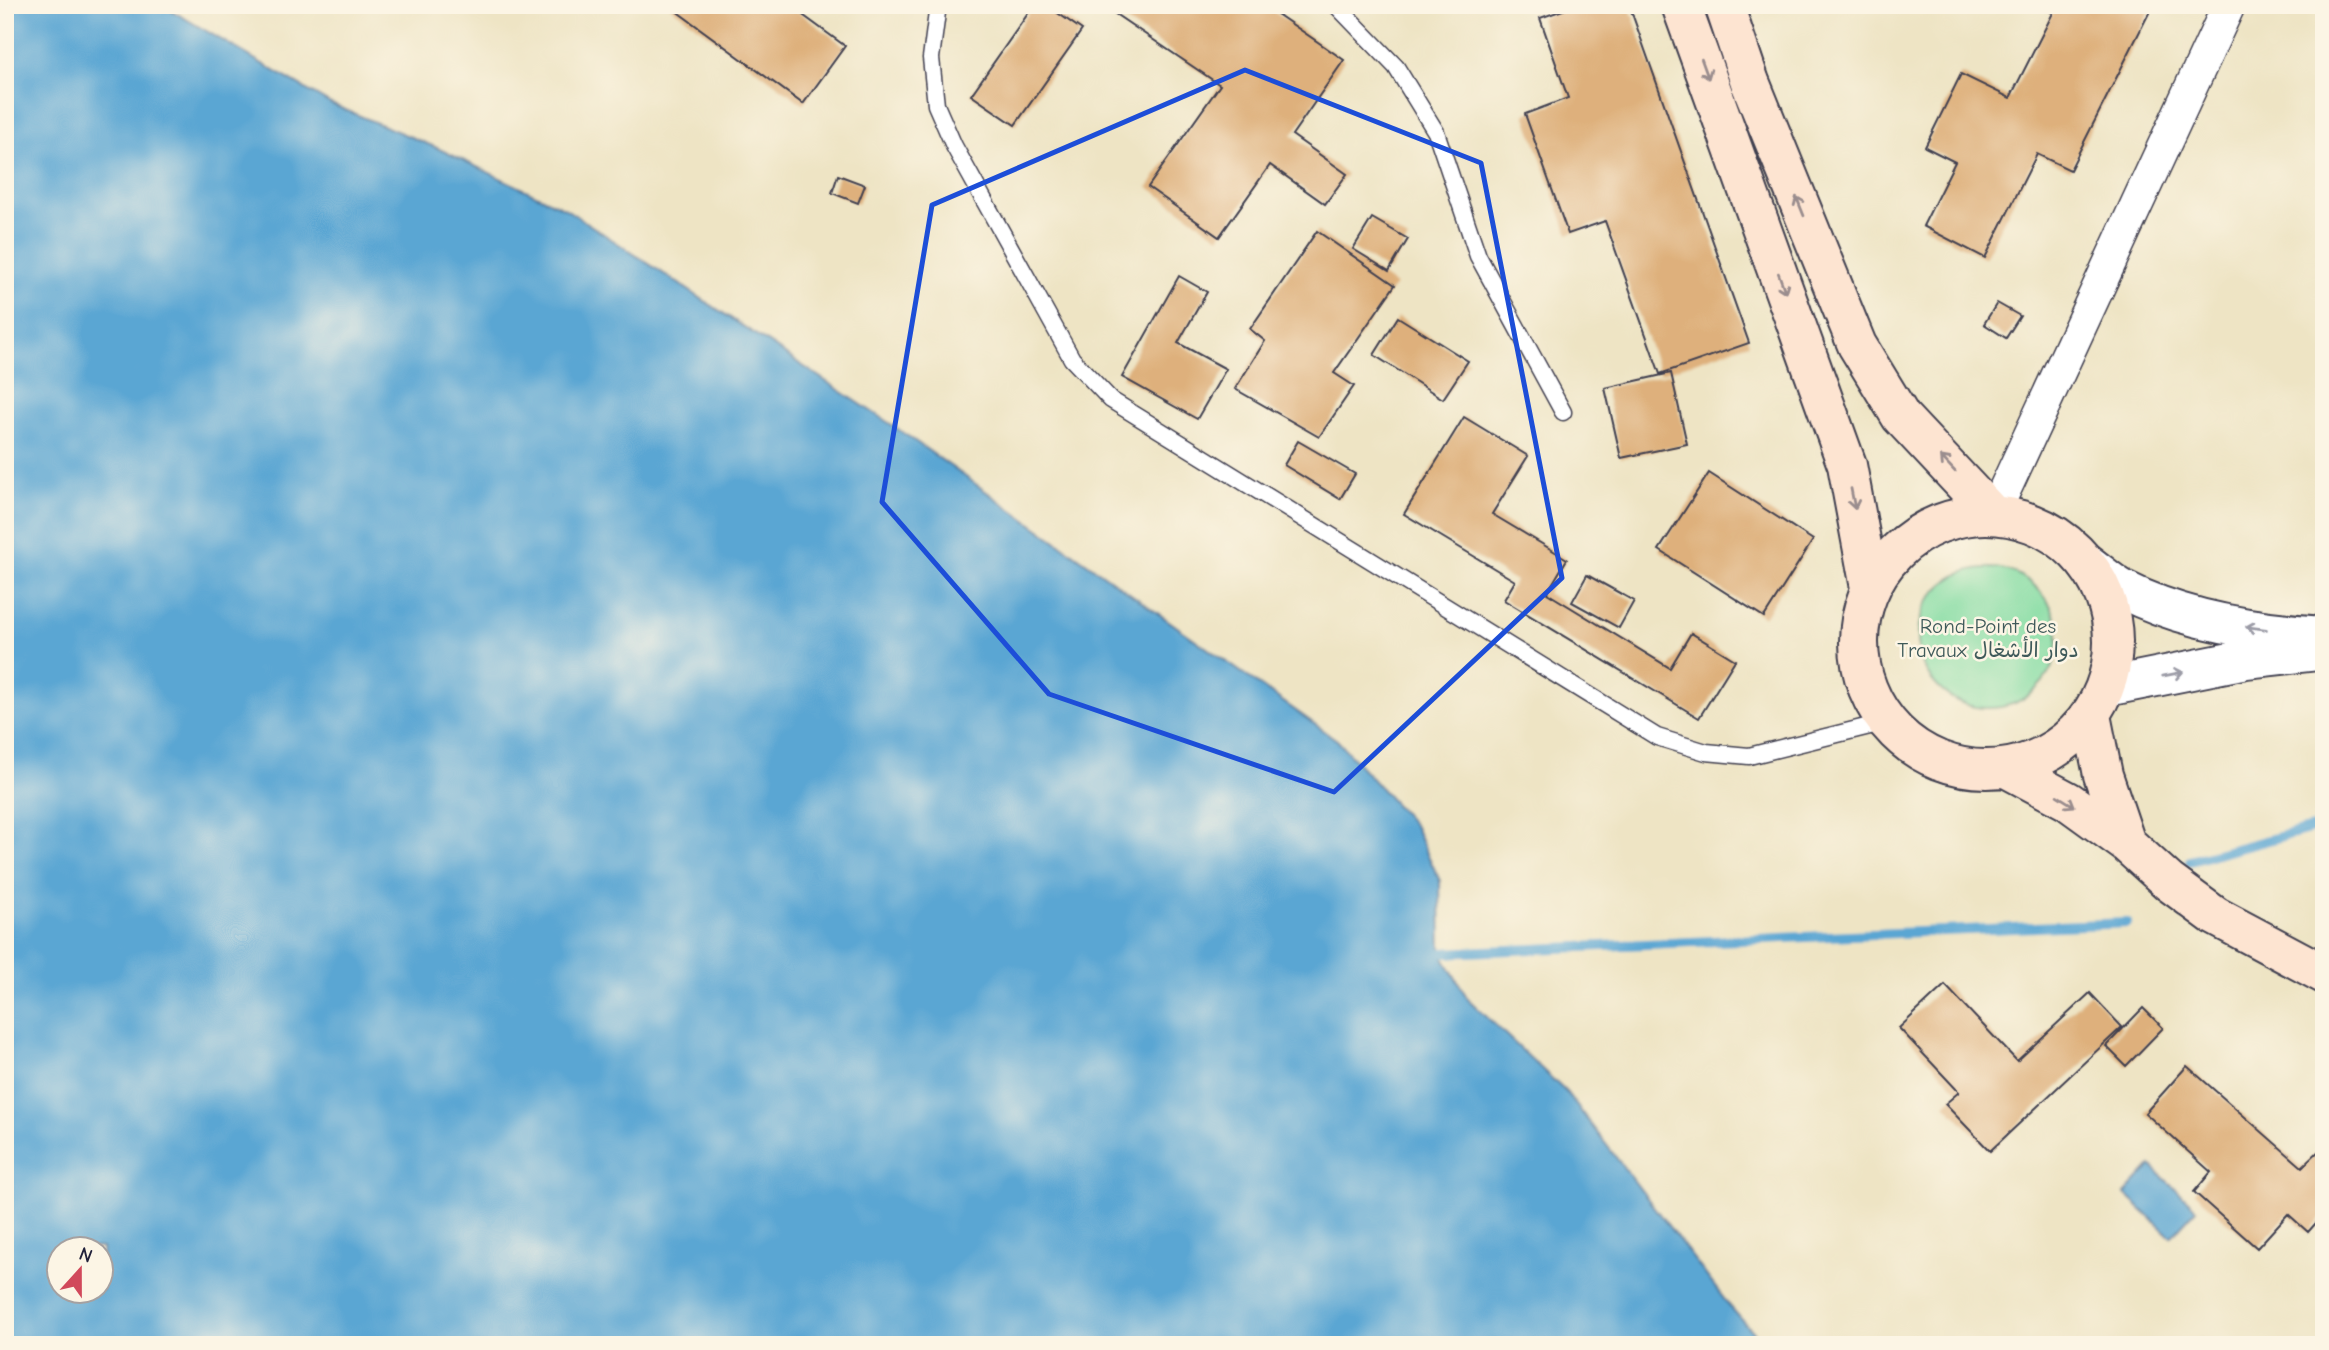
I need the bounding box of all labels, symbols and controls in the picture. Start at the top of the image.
one-way arrow [1699,58,1712,80]
one-way arrow [1793,196,1806,217]
one-way arrow [1777,272,1789,294]
one-way arrow [1939,456,1956,473]
one-way arrow [1847,487,1861,510]
park label: Rond-Point des Travaux دوار الأشغال [1897,614,2079,662]
one-way arrow [2245,621,2268,634]
one-way arrow [2161,666,2184,680]
one-way arrow [2056,795,2076,809]
north arrow [46,1234,116,1304]
text: N [76,1243,95,1268]

